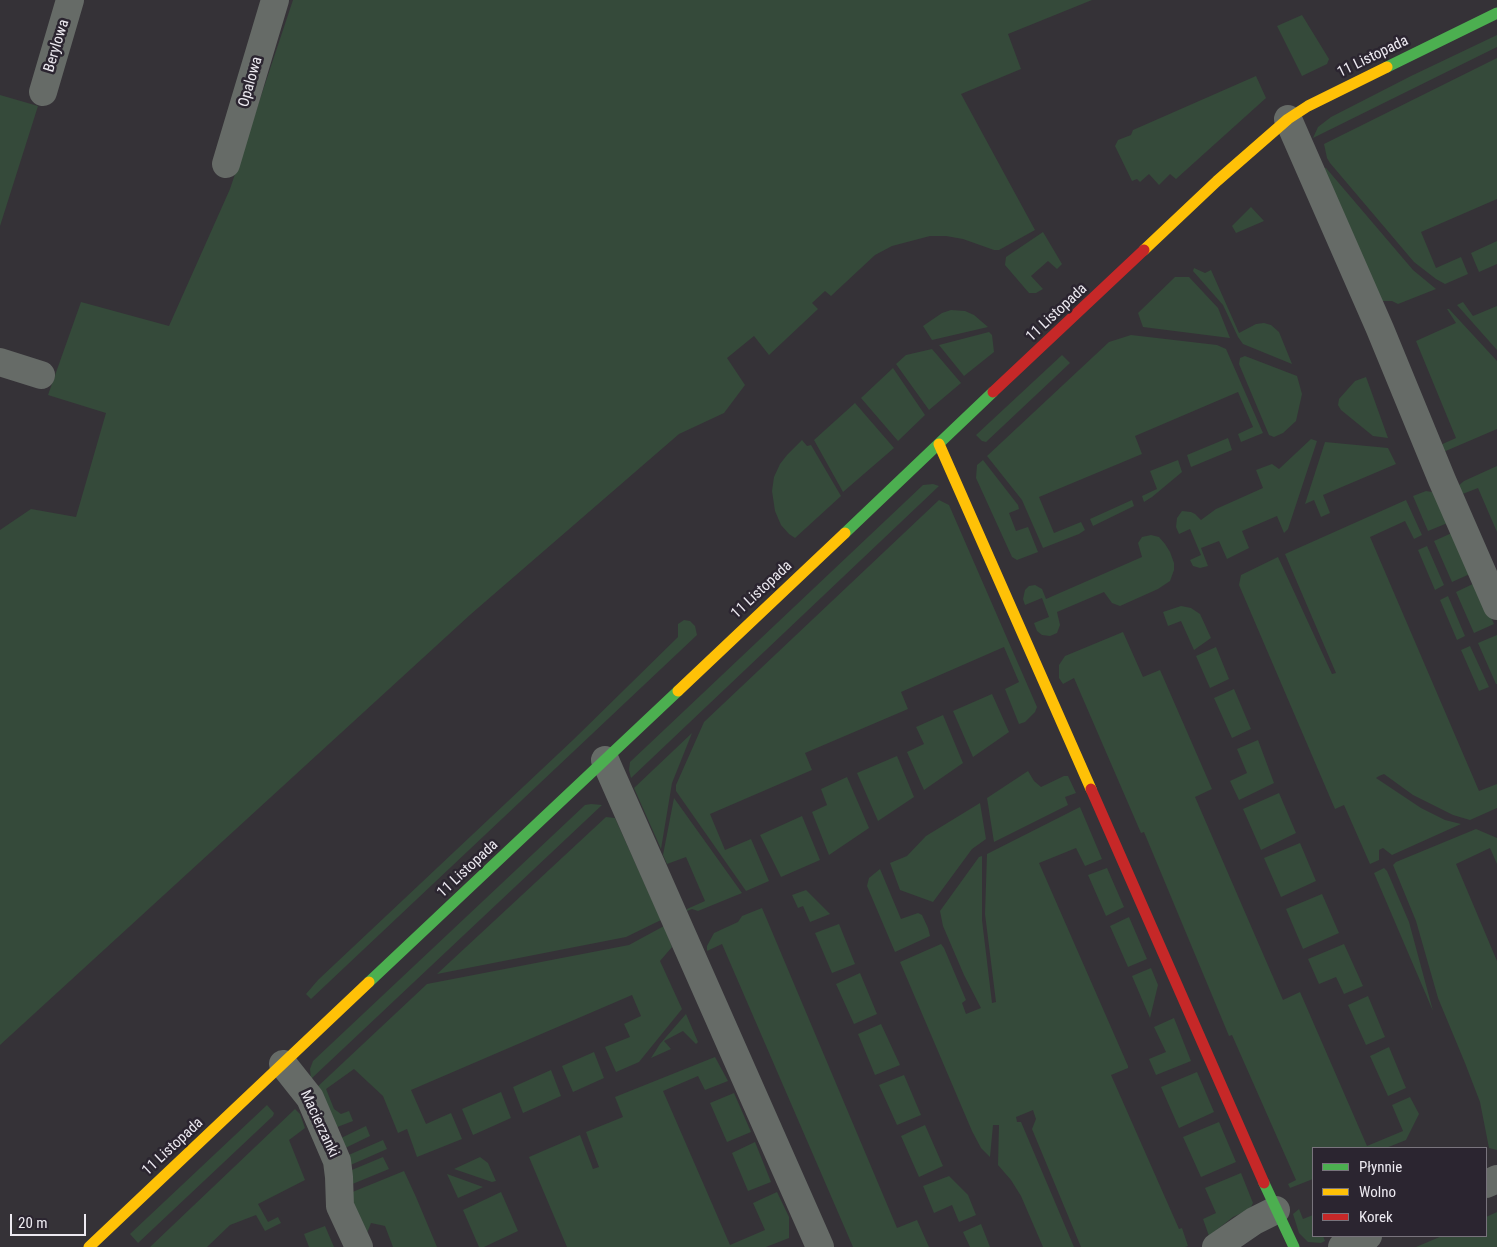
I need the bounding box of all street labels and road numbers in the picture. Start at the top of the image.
street label: Berylowa [40,18,74,74]
street label: 11 Listopada [1335,32,1411,82]
street label: Opalowa [235,55,267,109]
street label: 11 Listopada [1023,280,1091,346]
street label: 11 Listopada [728,557,796,623]
street label: 11 Listopada [434,836,502,902]
street label: Macierzanki [296,1088,342,1160]
street label: 11 Listopada [139,1114,207,1180]

